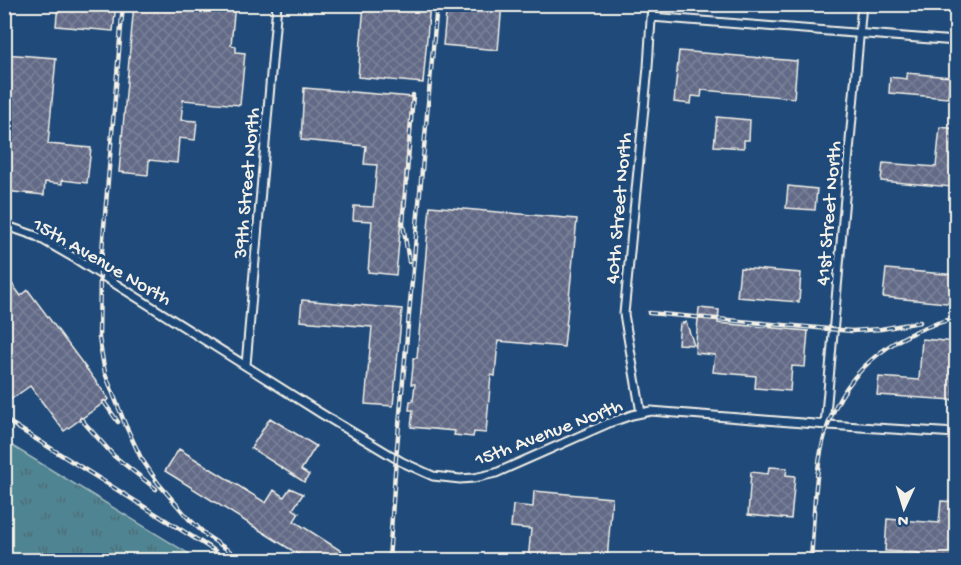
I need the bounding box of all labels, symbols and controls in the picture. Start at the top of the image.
street label: 39th Street North [230,107,267,261]
street label: 40th Street North [602,131,639,285]
street label: 41st Street North [813,140,848,287]
street label: 15th Avenue North [27,213,175,312]
street label: 15th Avenue North [471,395,627,473]
north arrow [874,478,934,538]
text: N [897,510,909,529]

